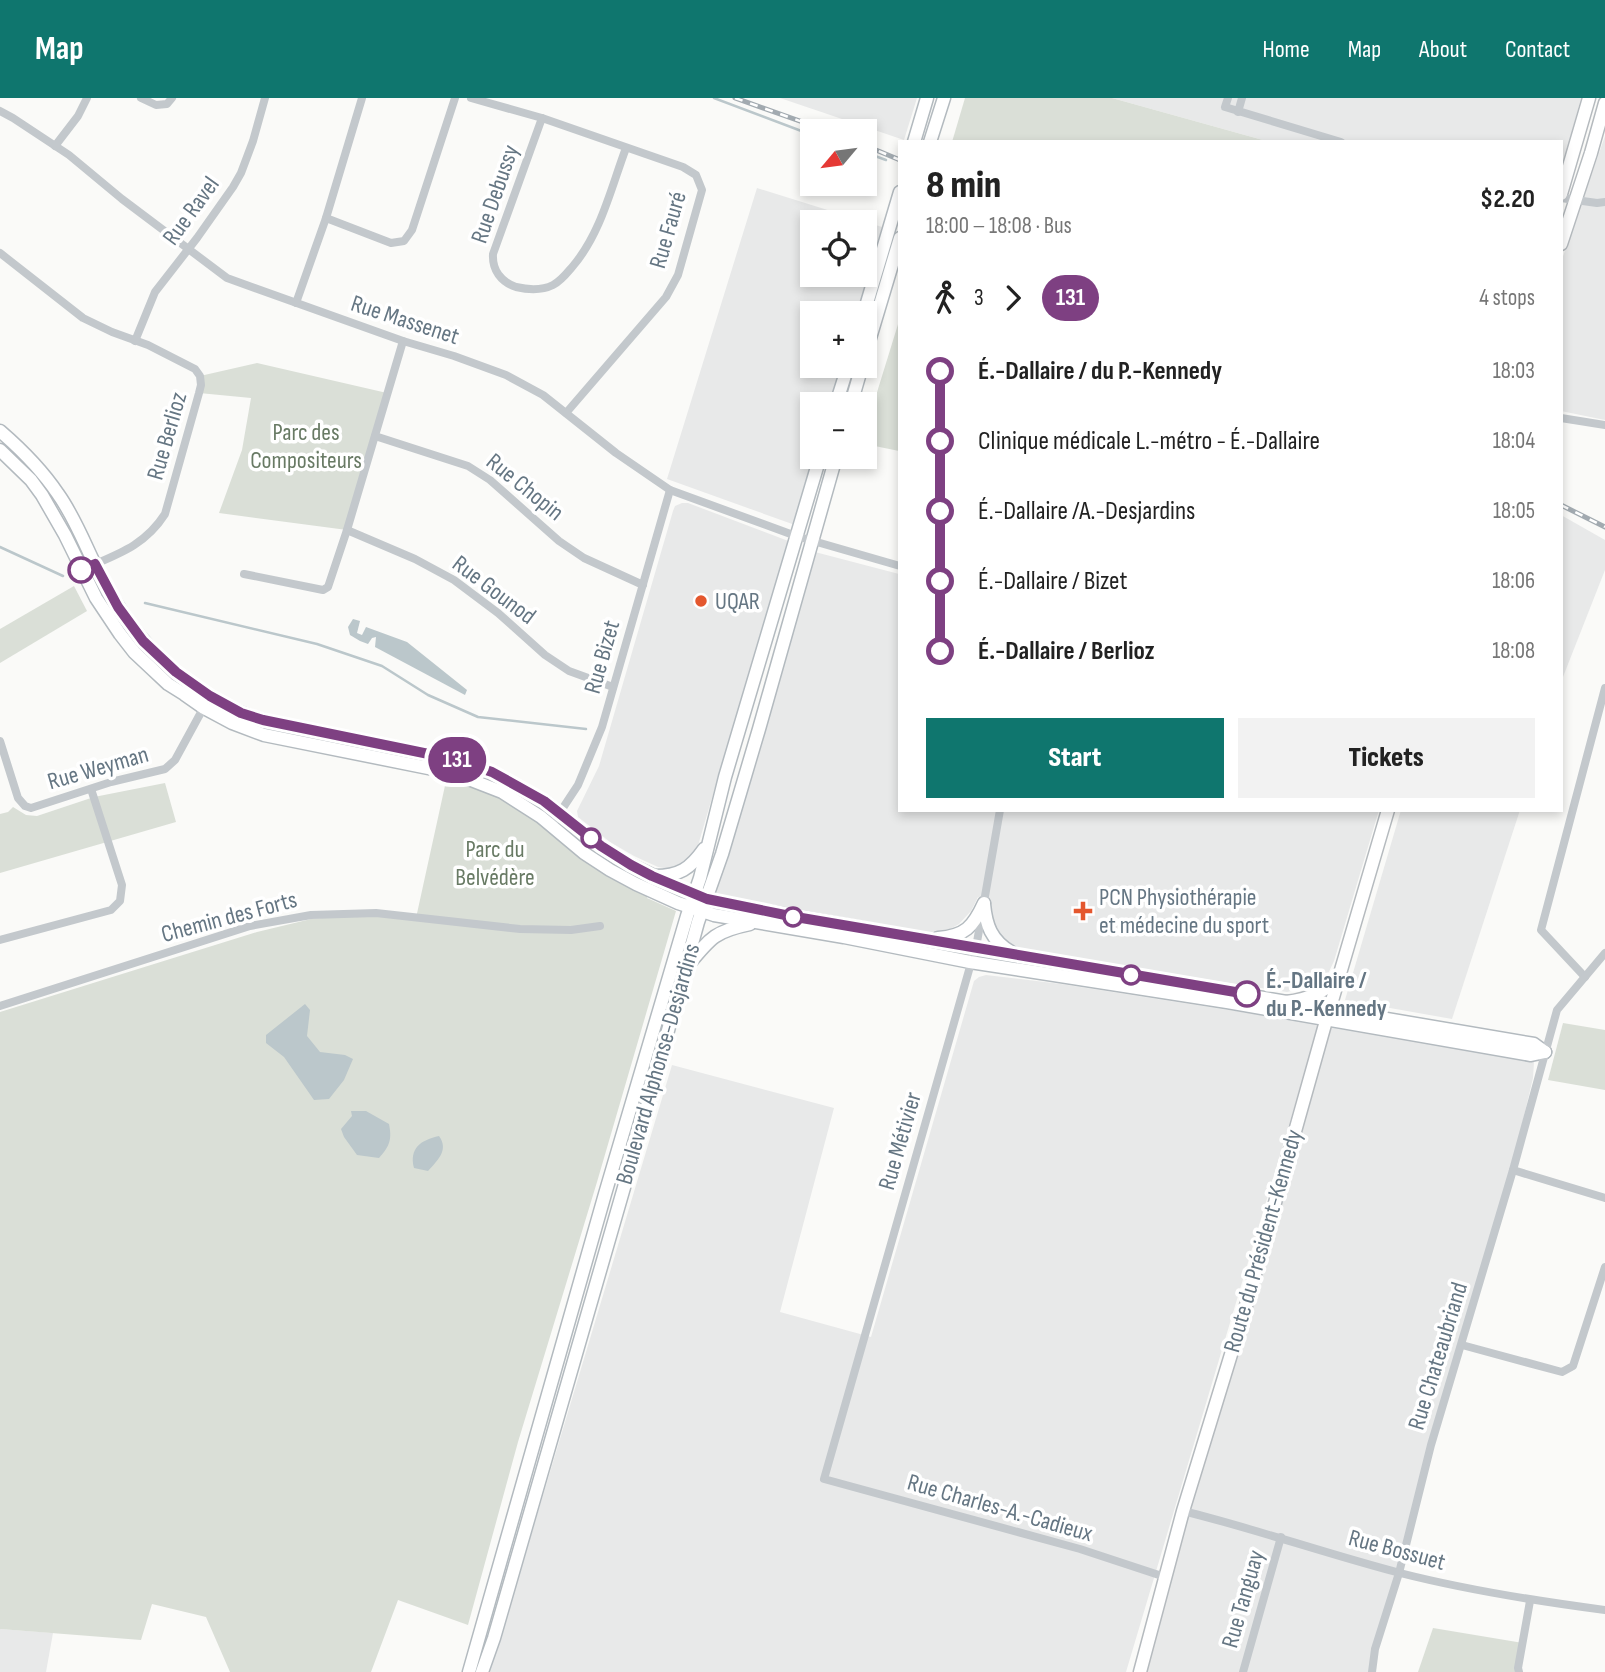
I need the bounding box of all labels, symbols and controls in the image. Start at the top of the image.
text: Map [35,29,84,69]
text: Home [1262,35,1310,64]
text: Map [1348,35,1381,64]
text: About [1419,35,1467,64]
text: Contact [1505,35,1570,64]
north arrow [800,119,877,196]
map controls [800,119,877,469]
street label: Rue Debussy [465,141,525,247]
text: 8 min [926,163,1001,208]
street label: Rue Ravel [156,171,226,251]
text: $2.20 [1480,184,1535,215]
street label: Rue Fauré [643,188,693,272]
button: locate [800,210,877,287]
text: 18:00 – 18:08 · Bus [926,212,1072,240]
icon: walk [926,279,964,317]
icon: forward [994,279,1032,317]
text: 131 [1056,283,1085,312]
text: 3 [974,284,984,312]
text: 4 stops [1479,284,1535,312]
street label: Rue Massenet [347,289,463,351]
button: + [800,301,877,378]
text: É.-Dallaire / du P.-Kennedy [978,356,1222,387]
text: 18:03 [1493,357,1535,385]
street label: Rue Berlioz [141,389,193,483]
button: − [800,392,877,469]
park label: Parc des Compositeurs [250,418,362,475]
text: Clinique médicale L.-métro - É.-Dallaire [978,426,1320,457]
text: 18:04 [1493,427,1535,455]
street label: Rue Chopin [480,447,570,527]
text: É.-Dallaire /A.-Desjardins [978,496,1195,527]
text: 18:05 [1493,497,1535,525]
street label: Rue Gounod [447,549,541,631]
unlabelled marker [68,557,94,583]
text: É.-Dallaire / Bizet [978,566,1127,597]
text: 18:06 [1492,567,1535,595]
place label: UQAR [715,587,760,616]
marker: UQAR [693,593,709,609]
street label: Rue Bizet [578,617,626,697]
text: É.-Dallaire / Berlioz [978,636,1155,667]
text: 18:08 [1492,637,1535,665]
button: Start [926,718,1224,798]
button: Tickets [1238,718,1535,798]
line badge: 131 [417,737,497,783]
street label: Rue Weyman [44,740,152,796]
text: 131 [442,745,472,774]
unlabelled marker [581,828,601,848]
park label: Parc du Belvédère [455,835,535,892]
place label: PCN Physiothérapie et médecine du sport [1099,883,1269,940]
street label: Chemin des Forts [158,885,300,949]
marker: PCN Physiothérapie et médecine du sport [1073,901,1093,921]
unlabelled marker [783,907,803,927]
street label: Boulevard Alphonse-Desjardins [610,940,706,1188]
unlabelled marker [1121,965,1141,985]
place label: É.-Dallaire / du P.-Kennedy [1266,966,1387,1023]
marker: É.-Dallaire / du P.-Kennedy [1234,981,1260,1007]
street label: Rue Métivier [872,1089,928,1193]
street label: Route du Président-Kennedy [1217,1126,1309,1356]
street label: Rue Chateaubriand [1402,1279,1474,1433]
street label: Rue Charles-A.-Cadieux [904,1468,1096,1548]
street label: Rue Bossuet [1345,1523,1449,1577]
street label: Rue Tanguay [1215,1547,1271,1651]

